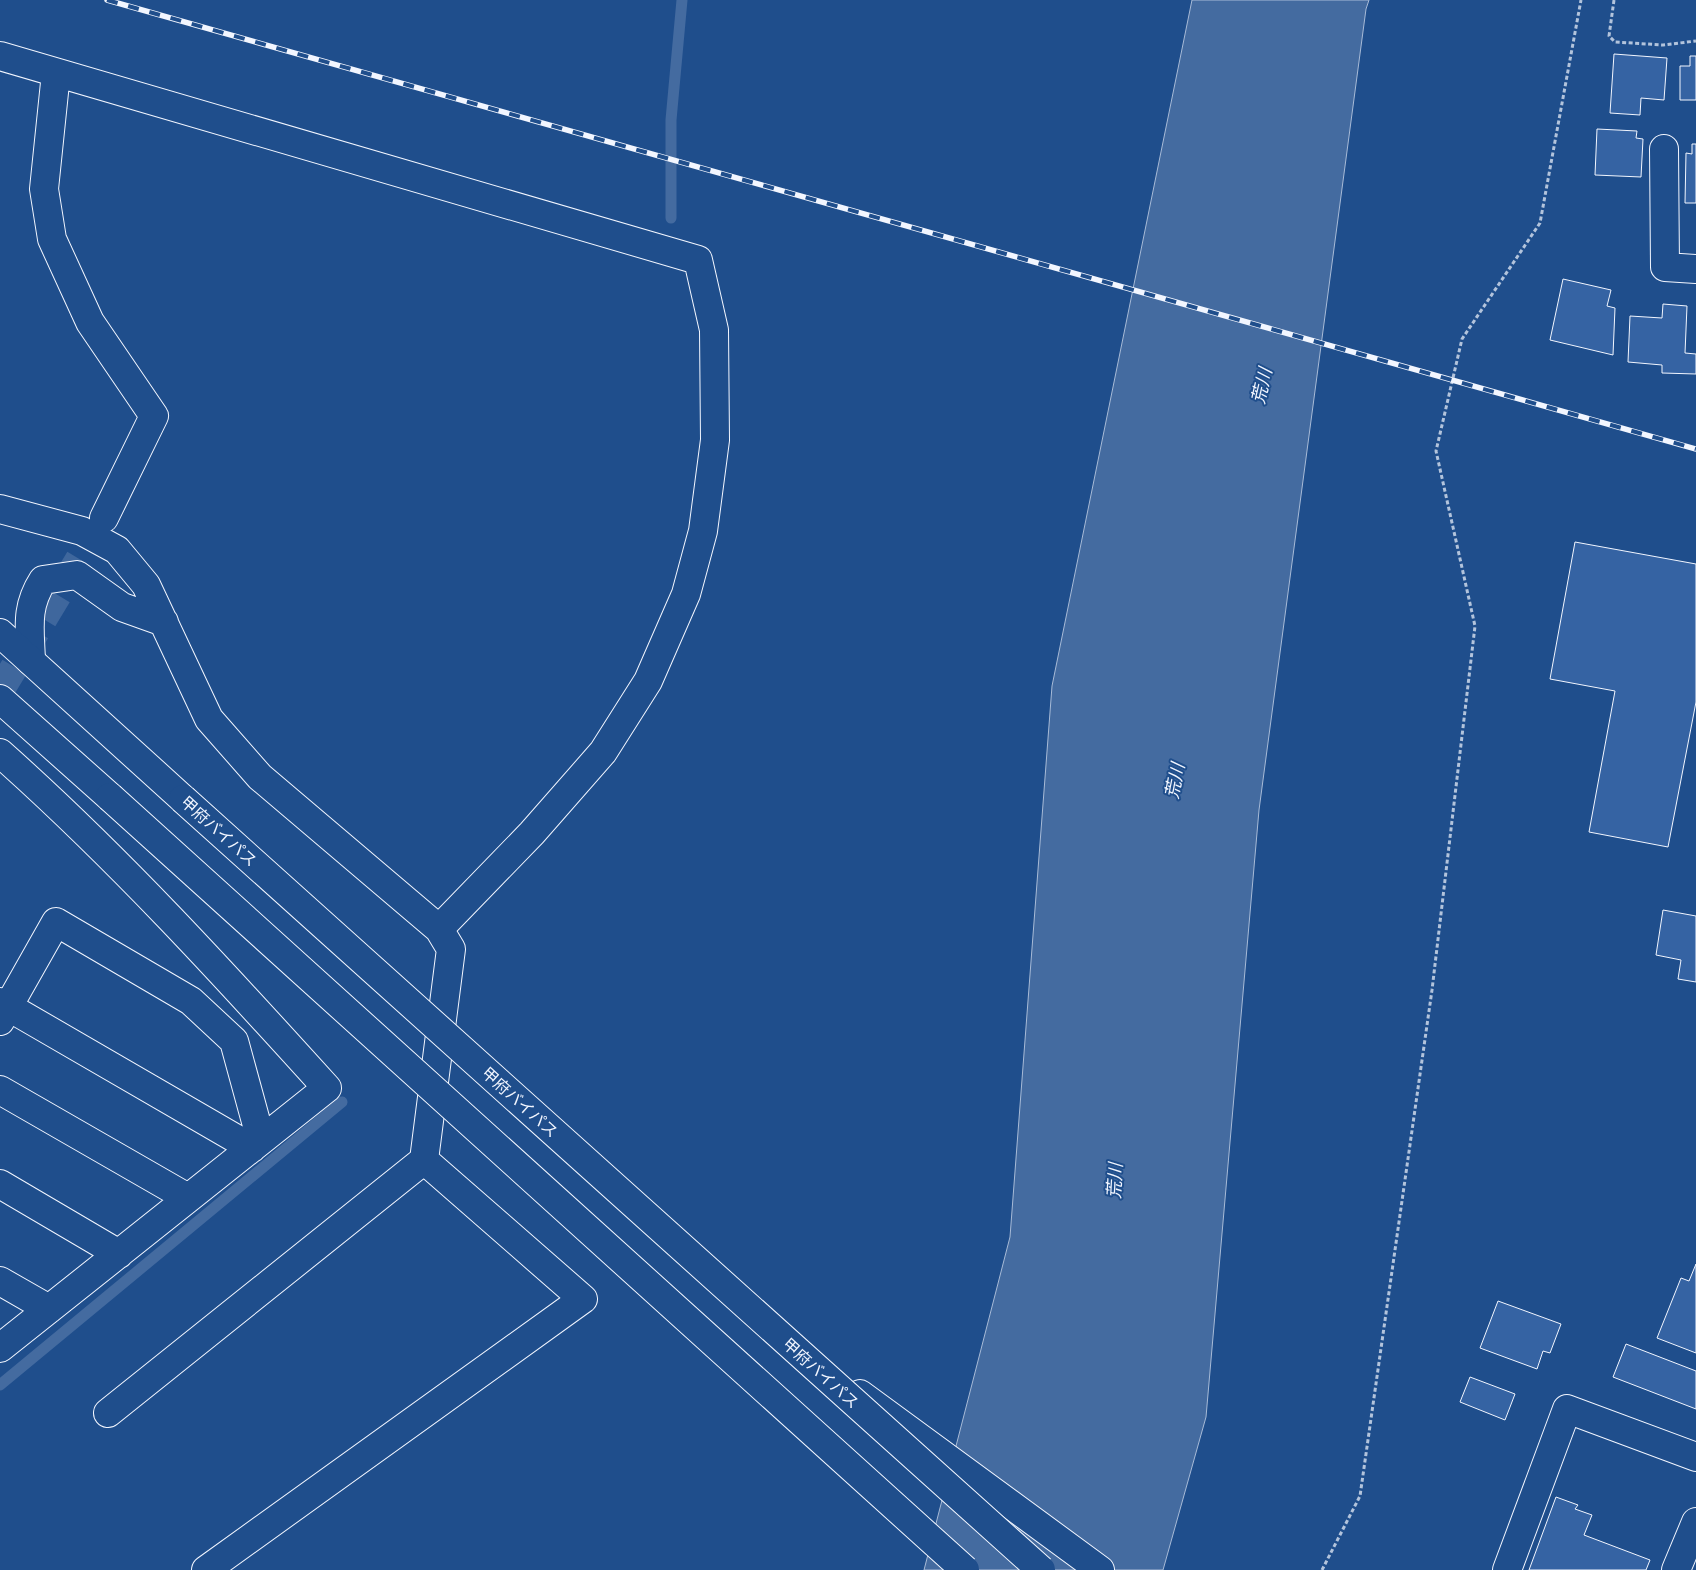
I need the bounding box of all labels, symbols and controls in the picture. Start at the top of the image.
water label: 荒川 [1247,364,1277,406]
water label: 荒川 [1161,759,1190,801]
street label: 甲府バイパス [177,792,261,870]
street label: 甲府バイパス [478,1063,562,1141]
water label: 荒川 [1103,1160,1127,1200]
street label: 甲府バイパス [779,1334,863,1412]

